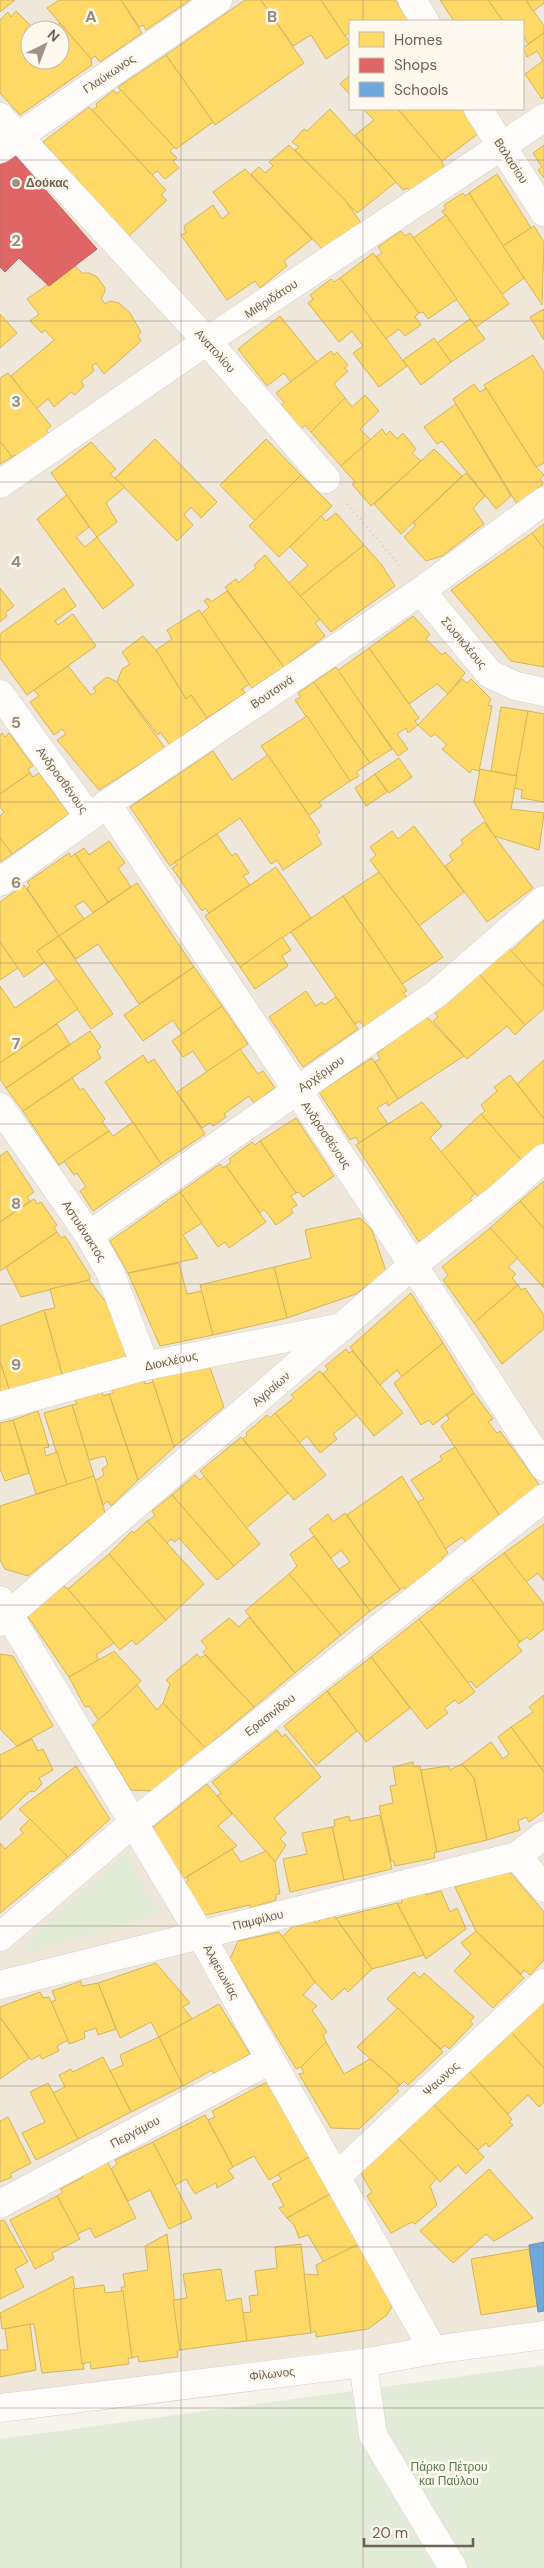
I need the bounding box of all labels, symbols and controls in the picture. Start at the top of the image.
text: A [85,6,97,27]
text: B [267,6,277,27]
north arrow [20,20,70,70]
legend [349,20,524,110]
text: N [44,25,64,45]
text: Homes [394,30,443,50]
street label: Γλαύκωνος [80,51,138,97]
text: Shops [394,55,437,75]
text: Schools [394,80,449,100]
street label: Βαλασίου [490,135,532,187]
place label: Δούκας [26,175,69,191]
marker: Δούκας [10,177,22,189]
text: 2 [11,230,21,251]
street label: Μιθριδάτου [241,276,301,322]
street label: Ανατολίου [191,326,239,376]
text: 3 [11,391,21,412]
text: 4 [11,551,21,572]
street label: Σωσικλέους [438,614,491,673]
street label: Βουτσινά [247,672,297,712]
text: 5 [11,712,21,733]
street label: Ανδροσθένους [32,744,92,817]
text: 6 [11,872,21,893]
text: 7 [12,1033,21,1054]
street label: Αρχέρμου [295,1052,347,1096]
street label: Ανδροσθένους [297,1098,355,1172]
text: 8 [11,1193,21,1214]
street label: Αστυάνακτος [58,1197,110,1265]
street label: Διοκλέους [143,1348,199,1374]
text: 9 [11,1354,21,1375]
street label: Αγραίων [249,1368,293,1410]
street label: Ερασινίδου [241,1690,299,1740]
street label: Παμφίλου [231,1906,285,1934]
street label: Αλφειωνίας [199,1942,243,2002]
street label: Ψαωνος [419,2058,463,2100]
street label: Περγάμου [107,2112,163,2152]
street label: Φίλωνος [248,2363,296,2385]
park label: Πάρκο Πέτρου και Παύλου [411,2459,487,2489]
scale bar [364,2516,473,2548]
text: 20 m [372,2523,408,2543]

